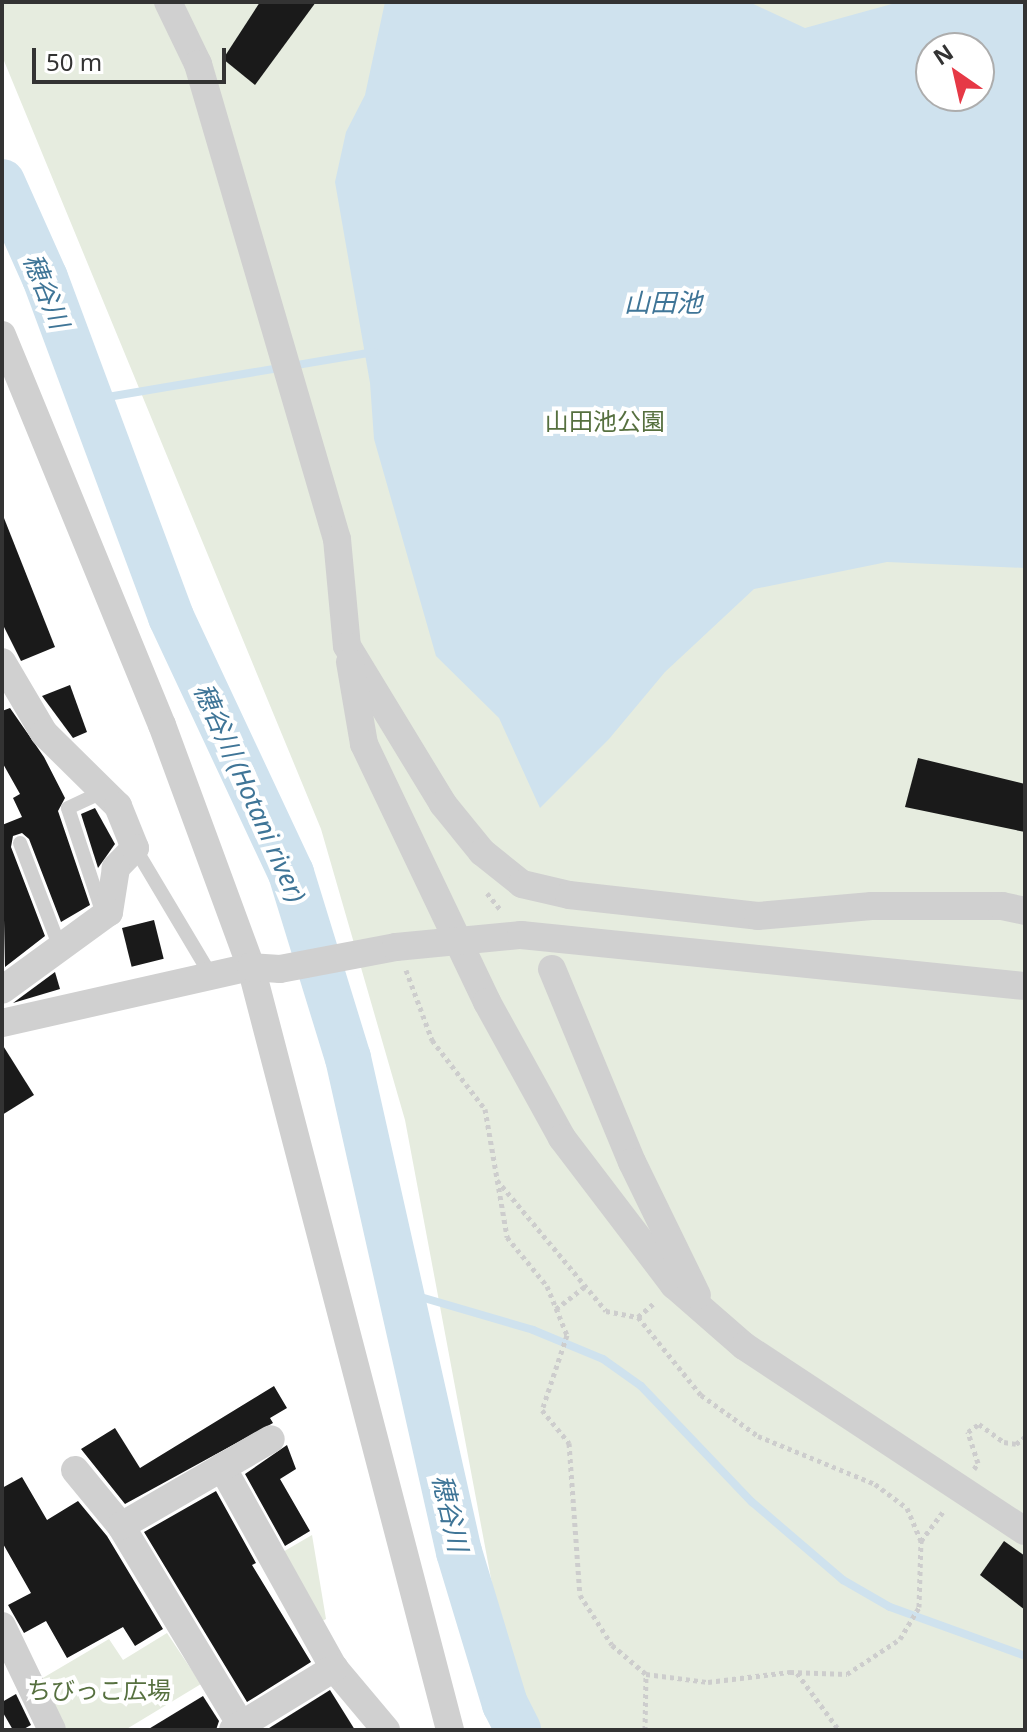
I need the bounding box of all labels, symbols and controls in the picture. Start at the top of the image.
scale bar [36,32,230,82]
north arrow [915,32,995,112]
text: N [927,36,958,71]
text: 50 m [46,45,102,78]
water label: 穂谷川 [17,249,75,333]
water label: 山田池 [624,287,702,319]
park label: 山田池公園 [545,407,665,435]
water label: 穂谷川 (Hotani river) [188,679,312,907]
water label: 穂谷川 [426,1471,474,1555]
park label: ちびっこ広場 [27,1676,171,1704]

